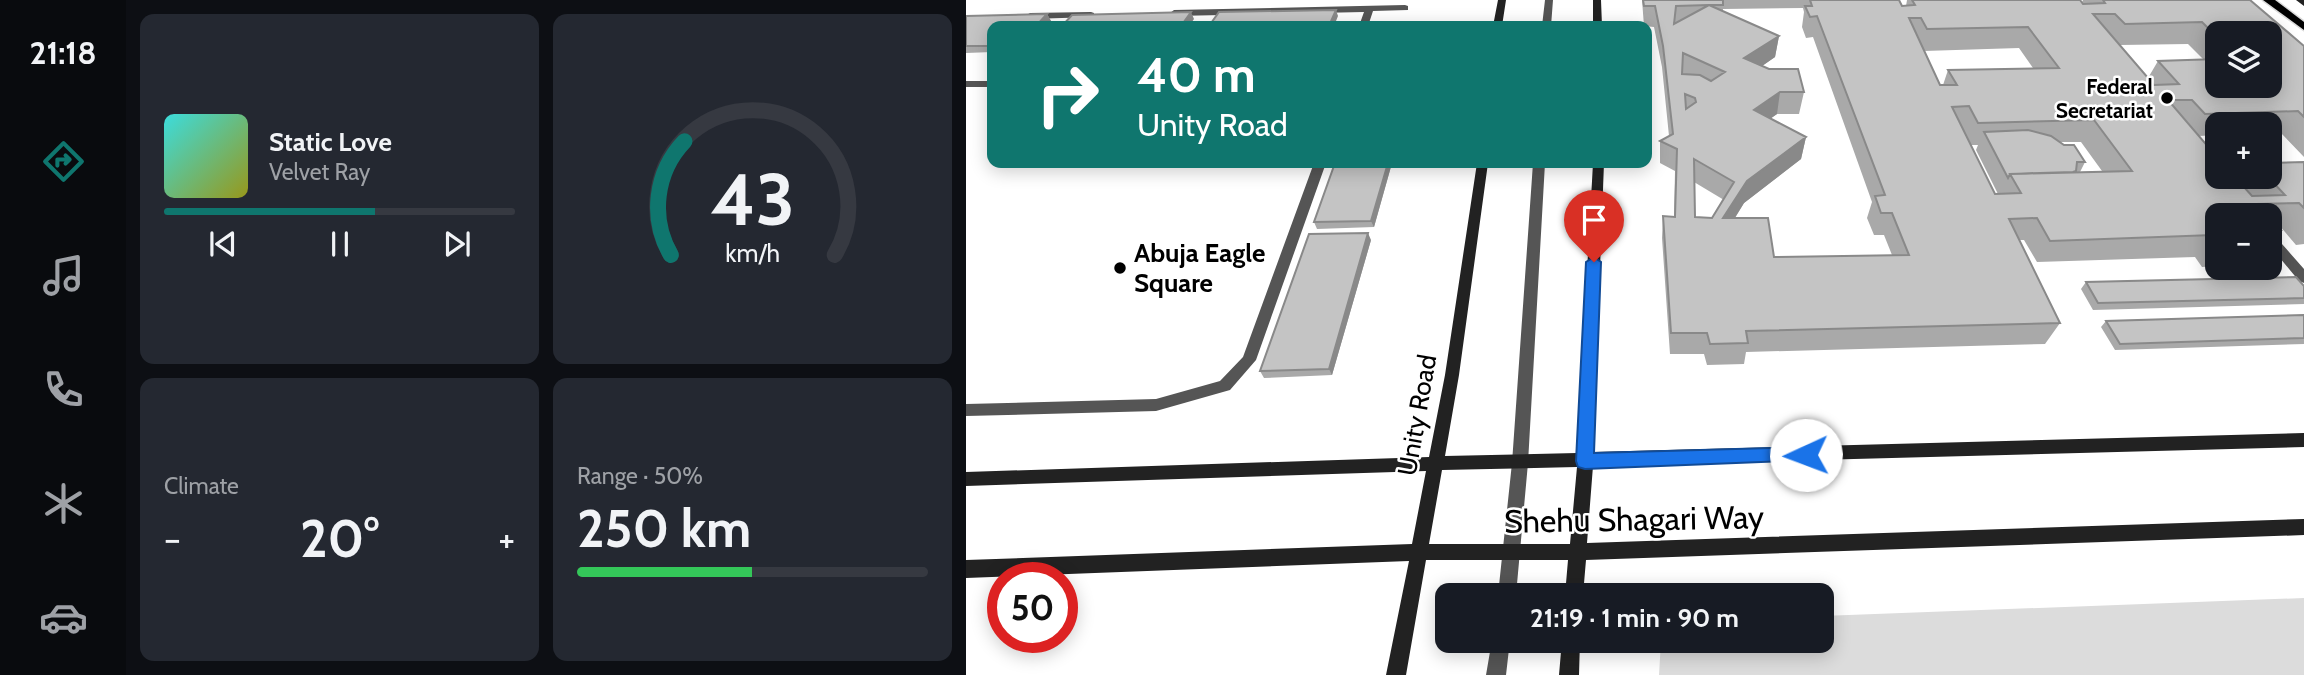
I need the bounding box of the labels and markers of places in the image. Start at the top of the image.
place label: Federal Secretariat [2056,74,2153,123]
marker: Federal Secretariat [2159,90,2175,106]
pin [1564,190,1624,262]
place label: Abuja Eagle Square [1134,237,1265,299]
marker: Abuja Eagle Square [1112,260,1128,276]

